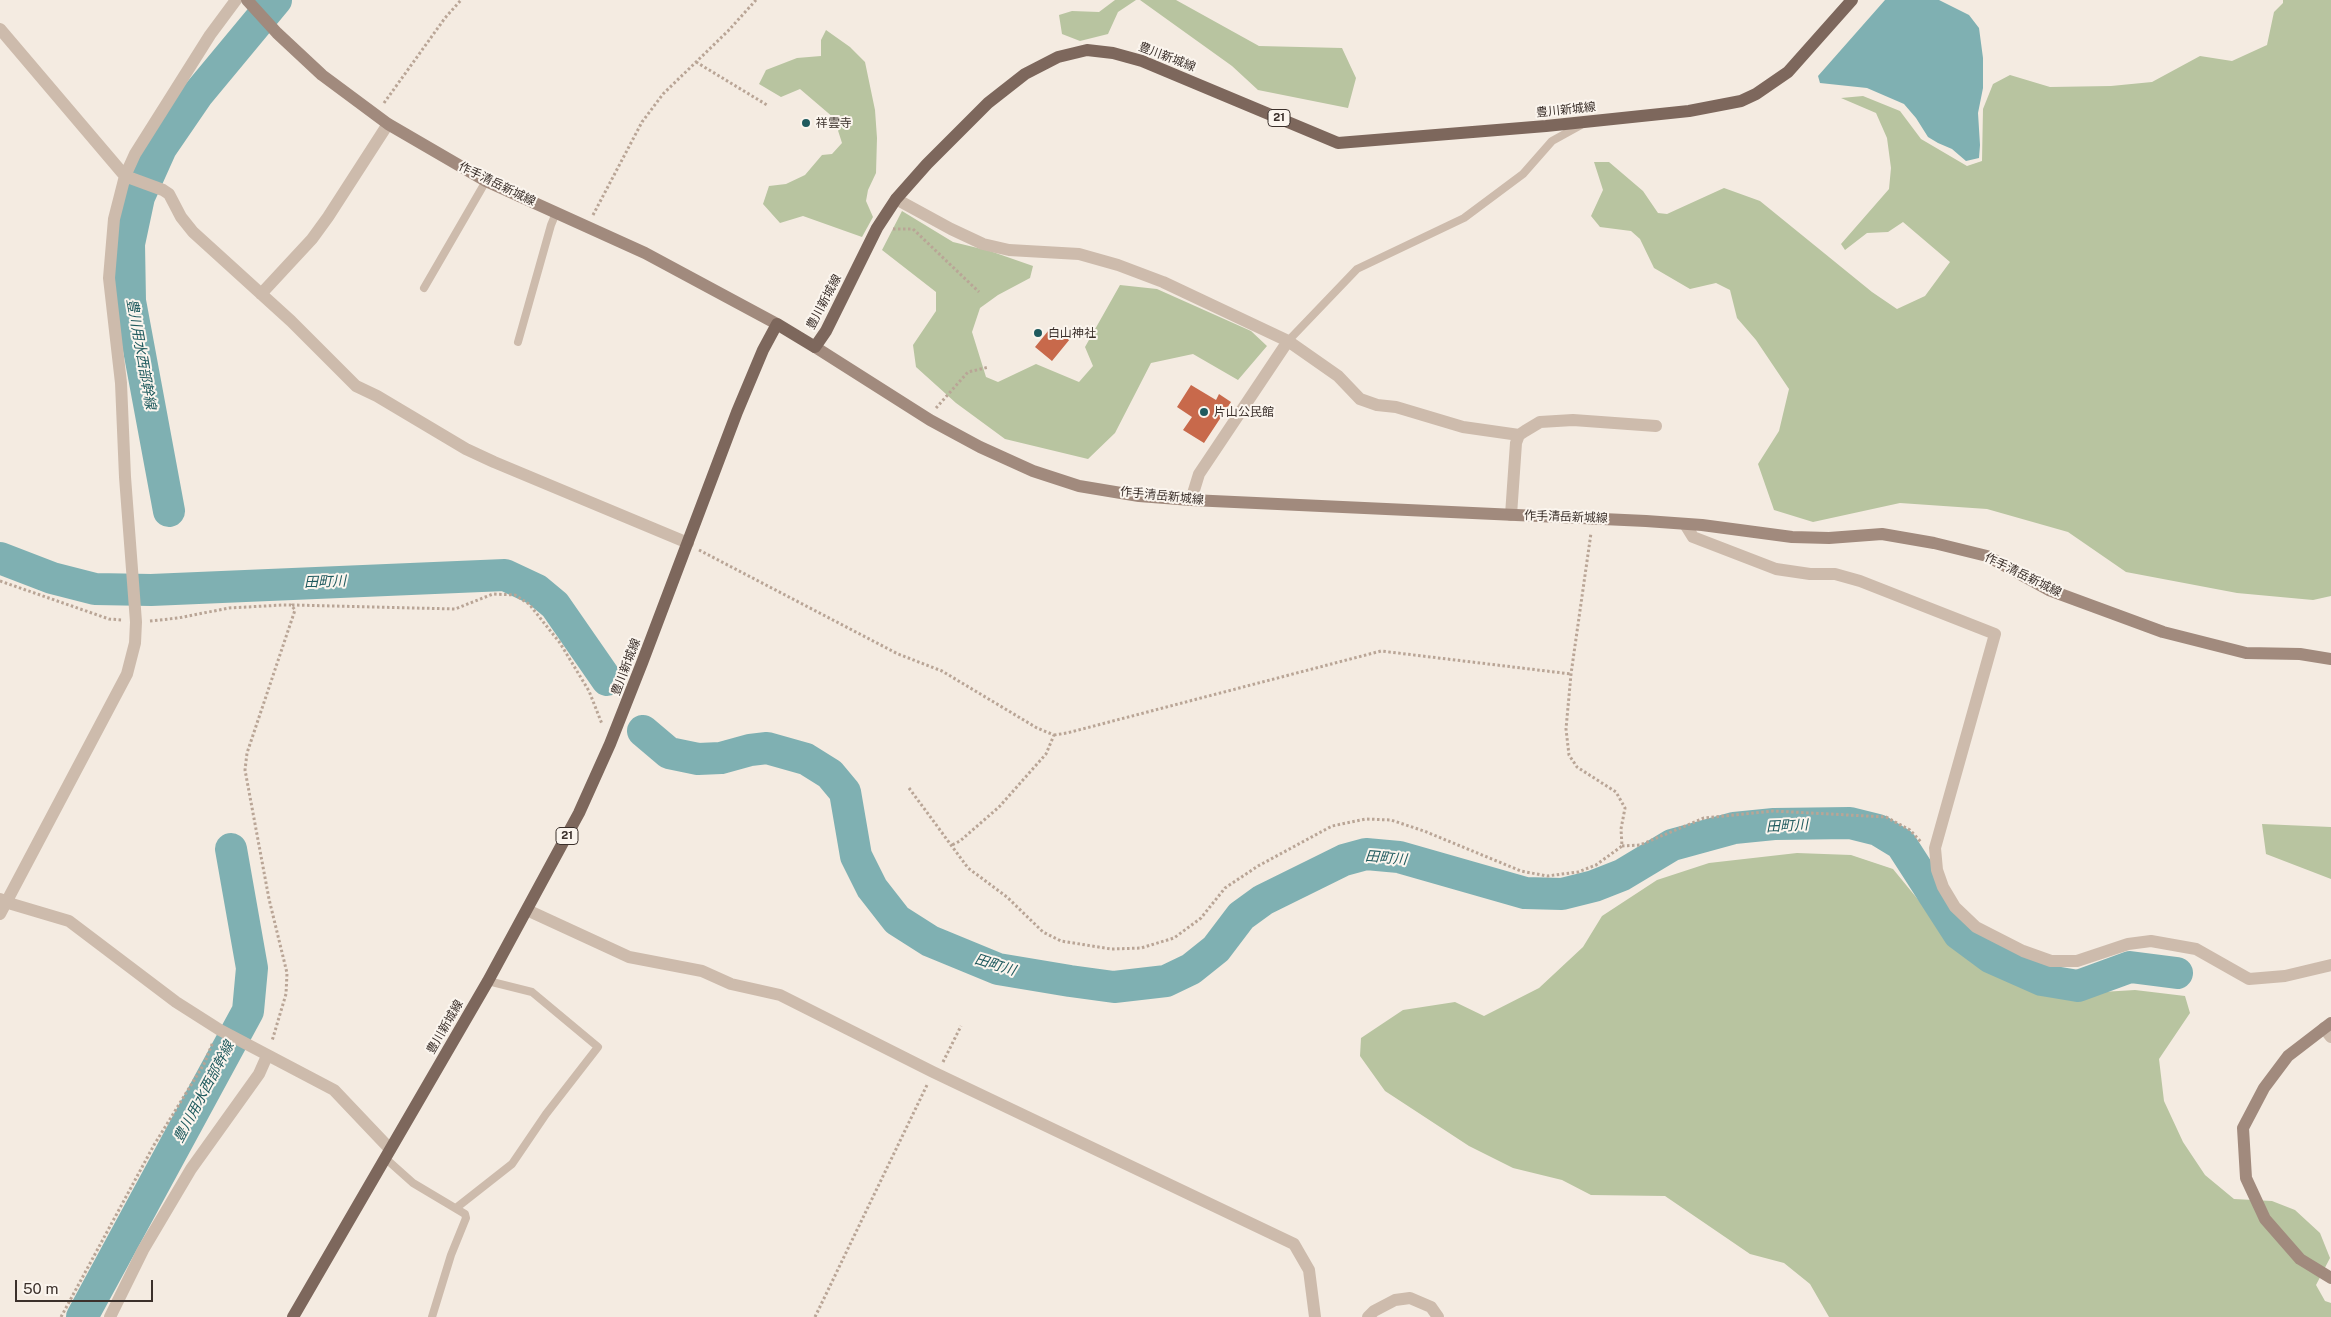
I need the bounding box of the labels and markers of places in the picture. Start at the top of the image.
place label: 祥雲寺 [816,116,852,130]
marker: 祥雲寺 [800,117,812,129]
place label: 白山神社 [1048,326,1096,340]
marker: 白山神社 [1032,327,1044,339]
place label: 片山公民館 [1214,405,1274,419]
marker: 片山公民館 [1198,406,1210,418]

